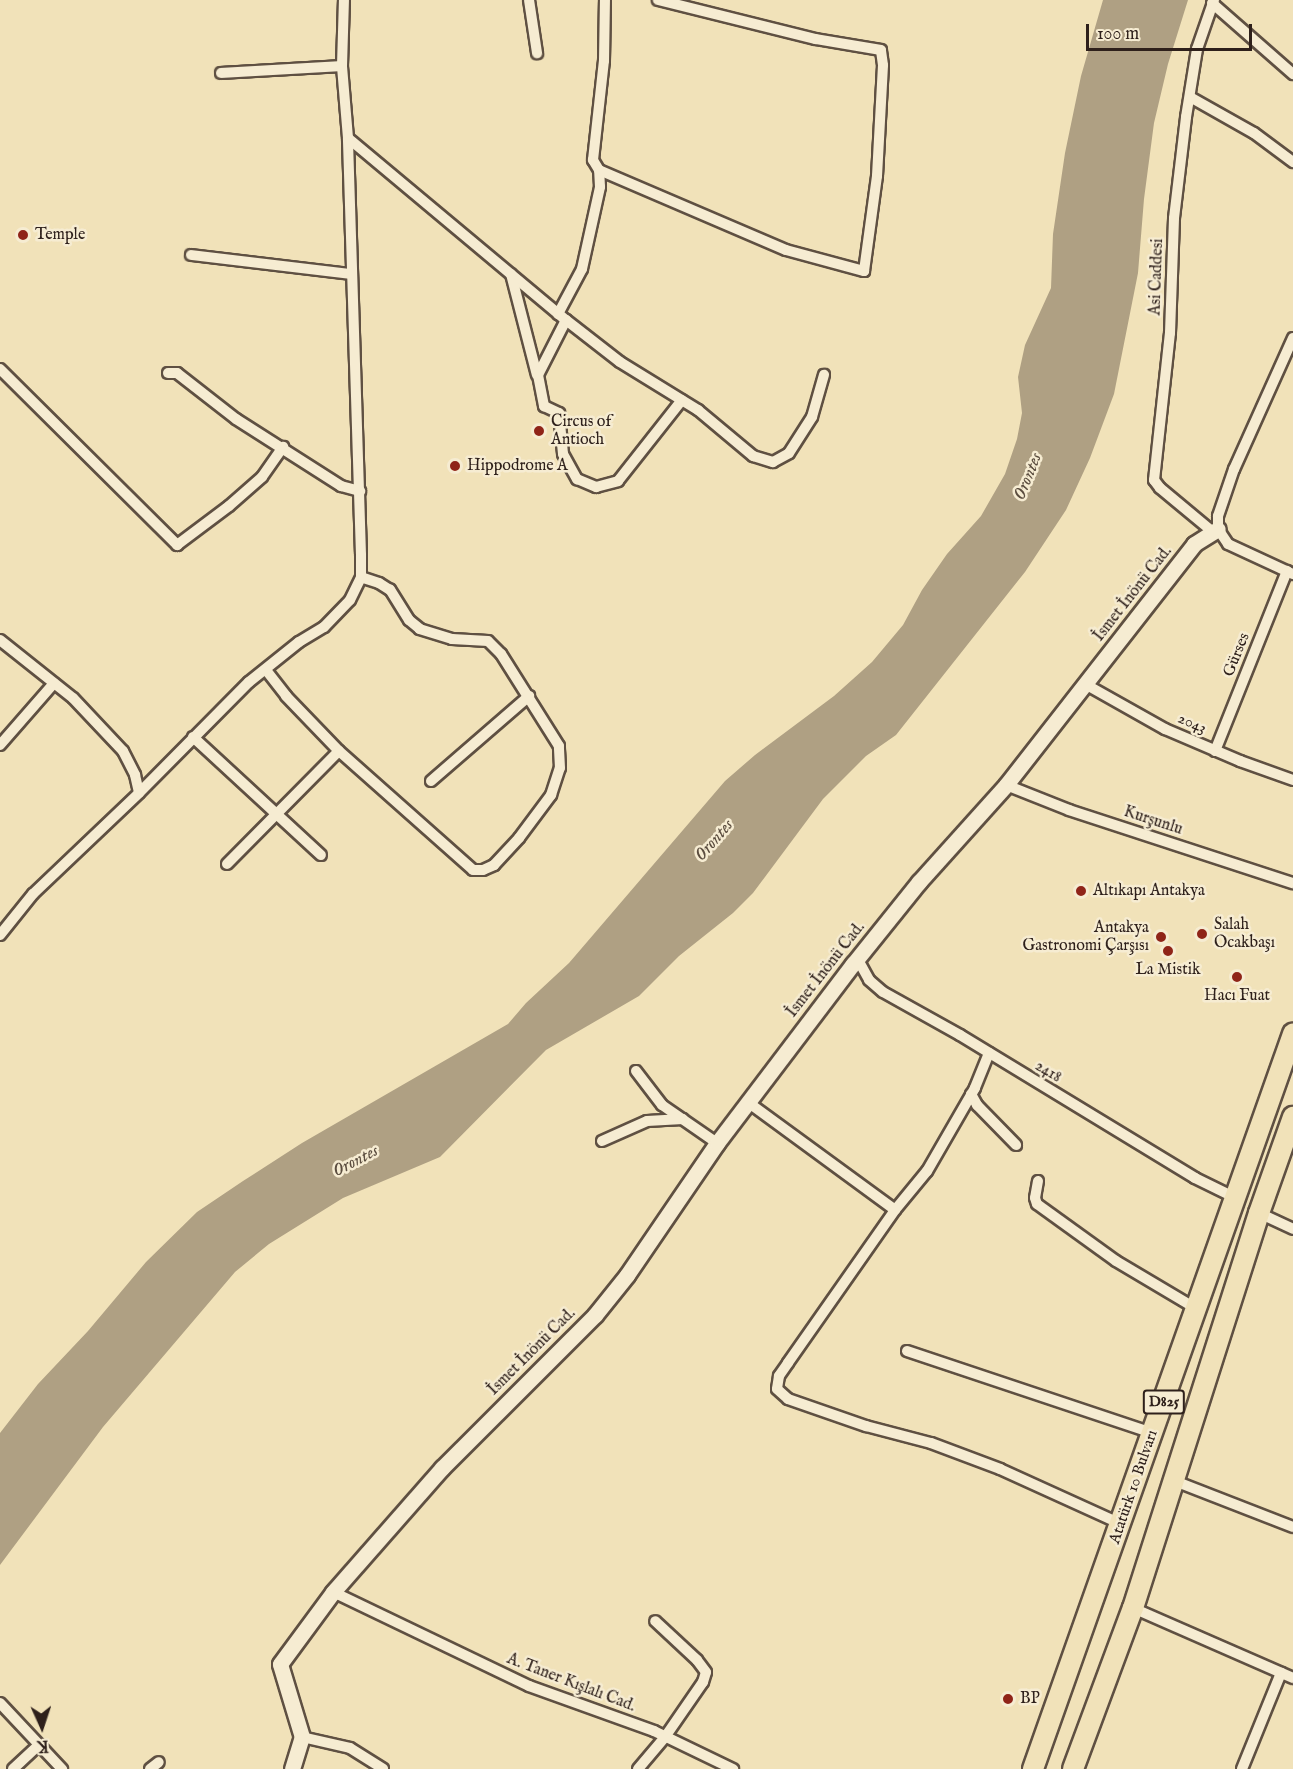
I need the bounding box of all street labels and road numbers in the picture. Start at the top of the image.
street label: Asi Caddesi [1146,238,1168,316]
street label: İsmet İnönü Cad. [1090,542,1176,646]
street label: Gürses [1220,630,1254,680]
street label: 2043 [1175,709,1209,739]
street label: Kurşunlu [1121,802,1185,840]
street label: İsmet İnönü Cad. [783,918,869,1022]
street label: 2418 [1031,1057,1065,1087]
street label: İsmet İnönü Cad. [484,1304,580,1400]
road number: D825 [1142,1390,1186,1414]
street label: Atatürk 10 Bulvarı [1106,1427,1162,1547]
street label: A. Taner Kışlalı Cad. [504,1650,638,1716]

